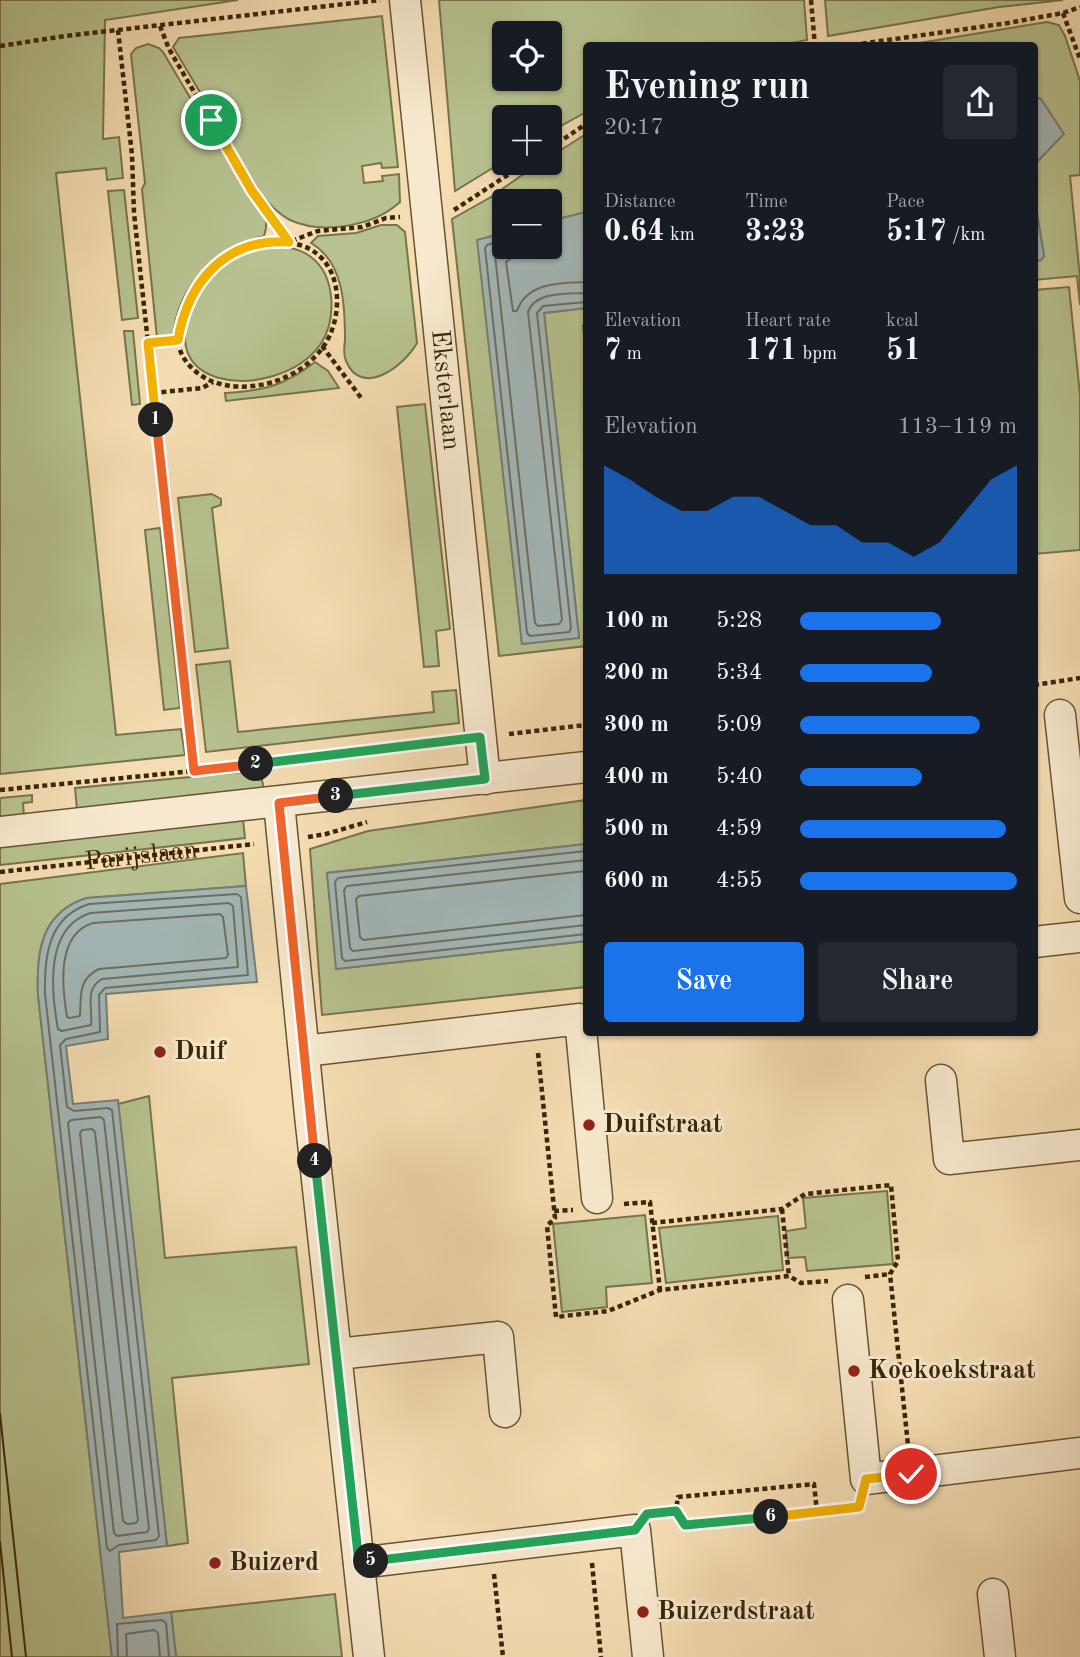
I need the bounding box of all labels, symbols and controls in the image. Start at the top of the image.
map controls [492,21,562,259]
button: locate [492,21,562,91]
button: share [943,65,1017,139]
text: Evening run [604,69,810,107]
pin [181,90,241,150]
icon: arrive [192,101,230,139]
button: + [492,105,562,175]
text: 20:17 [604,116,664,139]
button: − [492,189,562,259]
text: Distance [604,193,676,212]
text: Time [745,193,788,212]
text: Pace [886,193,925,212]
text: 0.64 [604,217,665,247]
text: 3:23 [745,217,806,247]
text: 5:17 [886,217,947,247]
text: km [665,226,695,245]
text: /km [947,226,985,245]
text: Elevation [604,312,681,331]
text: Heart rate [745,312,830,331]
text: kcal [886,312,919,331]
street label: Eksterlaan [426,328,464,452]
text: 7 [604,336,621,366]
text: 171 [745,336,797,366]
text: 51 [886,336,921,366]
text: m [621,345,642,364]
text: bpm [797,345,837,364]
pin: 1 [138,402,174,438]
text: 1 [150,410,161,429]
text: Elevation [604,415,698,438]
text: 113–119 m [898,415,1017,438]
text: 100 m [604,609,669,632]
text: 5:28 [716,609,762,632]
text: 200 m [604,661,669,684]
text: 5:34 [716,661,762,684]
text: 300 m [604,713,669,736]
text: 5:09 [716,713,762,736]
pin: 2 [238,746,274,782]
text: 2 [250,754,261,773]
text: 400 m [604,765,669,788]
text: 5:40 [716,765,762,788]
pin: 3 [318,778,354,814]
text: 3 [330,786,341,805]
text: 500 m [604,817,669,840]
text: 4:59 [716,817,762,840]
street label: Parijslaan [83,837,199,876]
text: 600 m [604,869,669,892]
text: 4:55 [716,869,762,892]
button: Save [604,942,804,1022]
button: Share [818,942,1017,1022]
place label: Duif [174,1039,227,1065]
marker: Duif [152,1044,168,1060]
place label: Duifstraat [603,1112,722,1138]
marker: Duifstraat [581,1117,597,1133]
pin: 4 [298,1144,332,1178]
text: 4 [309,1151,320,1170]
place label: Koekoekstraat [868,1358,1036,1384]
marker: Koekoekstraat [846,1363,862,1379]
pin [881,1444,941,1504]
icon: check [892,1455,930,1493]
pin: 6 [754,1500,788,1534]
text: 6 [765,1507,776,1526]
pin: 5 [354,1544,388,1578]
place label: Buizerd [229,1550,319,1576]
text: 5 [365,1551,376,1570]
marker: Buizerd [207,1555,223,1571]
place label: Buizerdstraat [657,1599,815,1625]
marker: Buizerdstraat [635,1604,651,1620]

